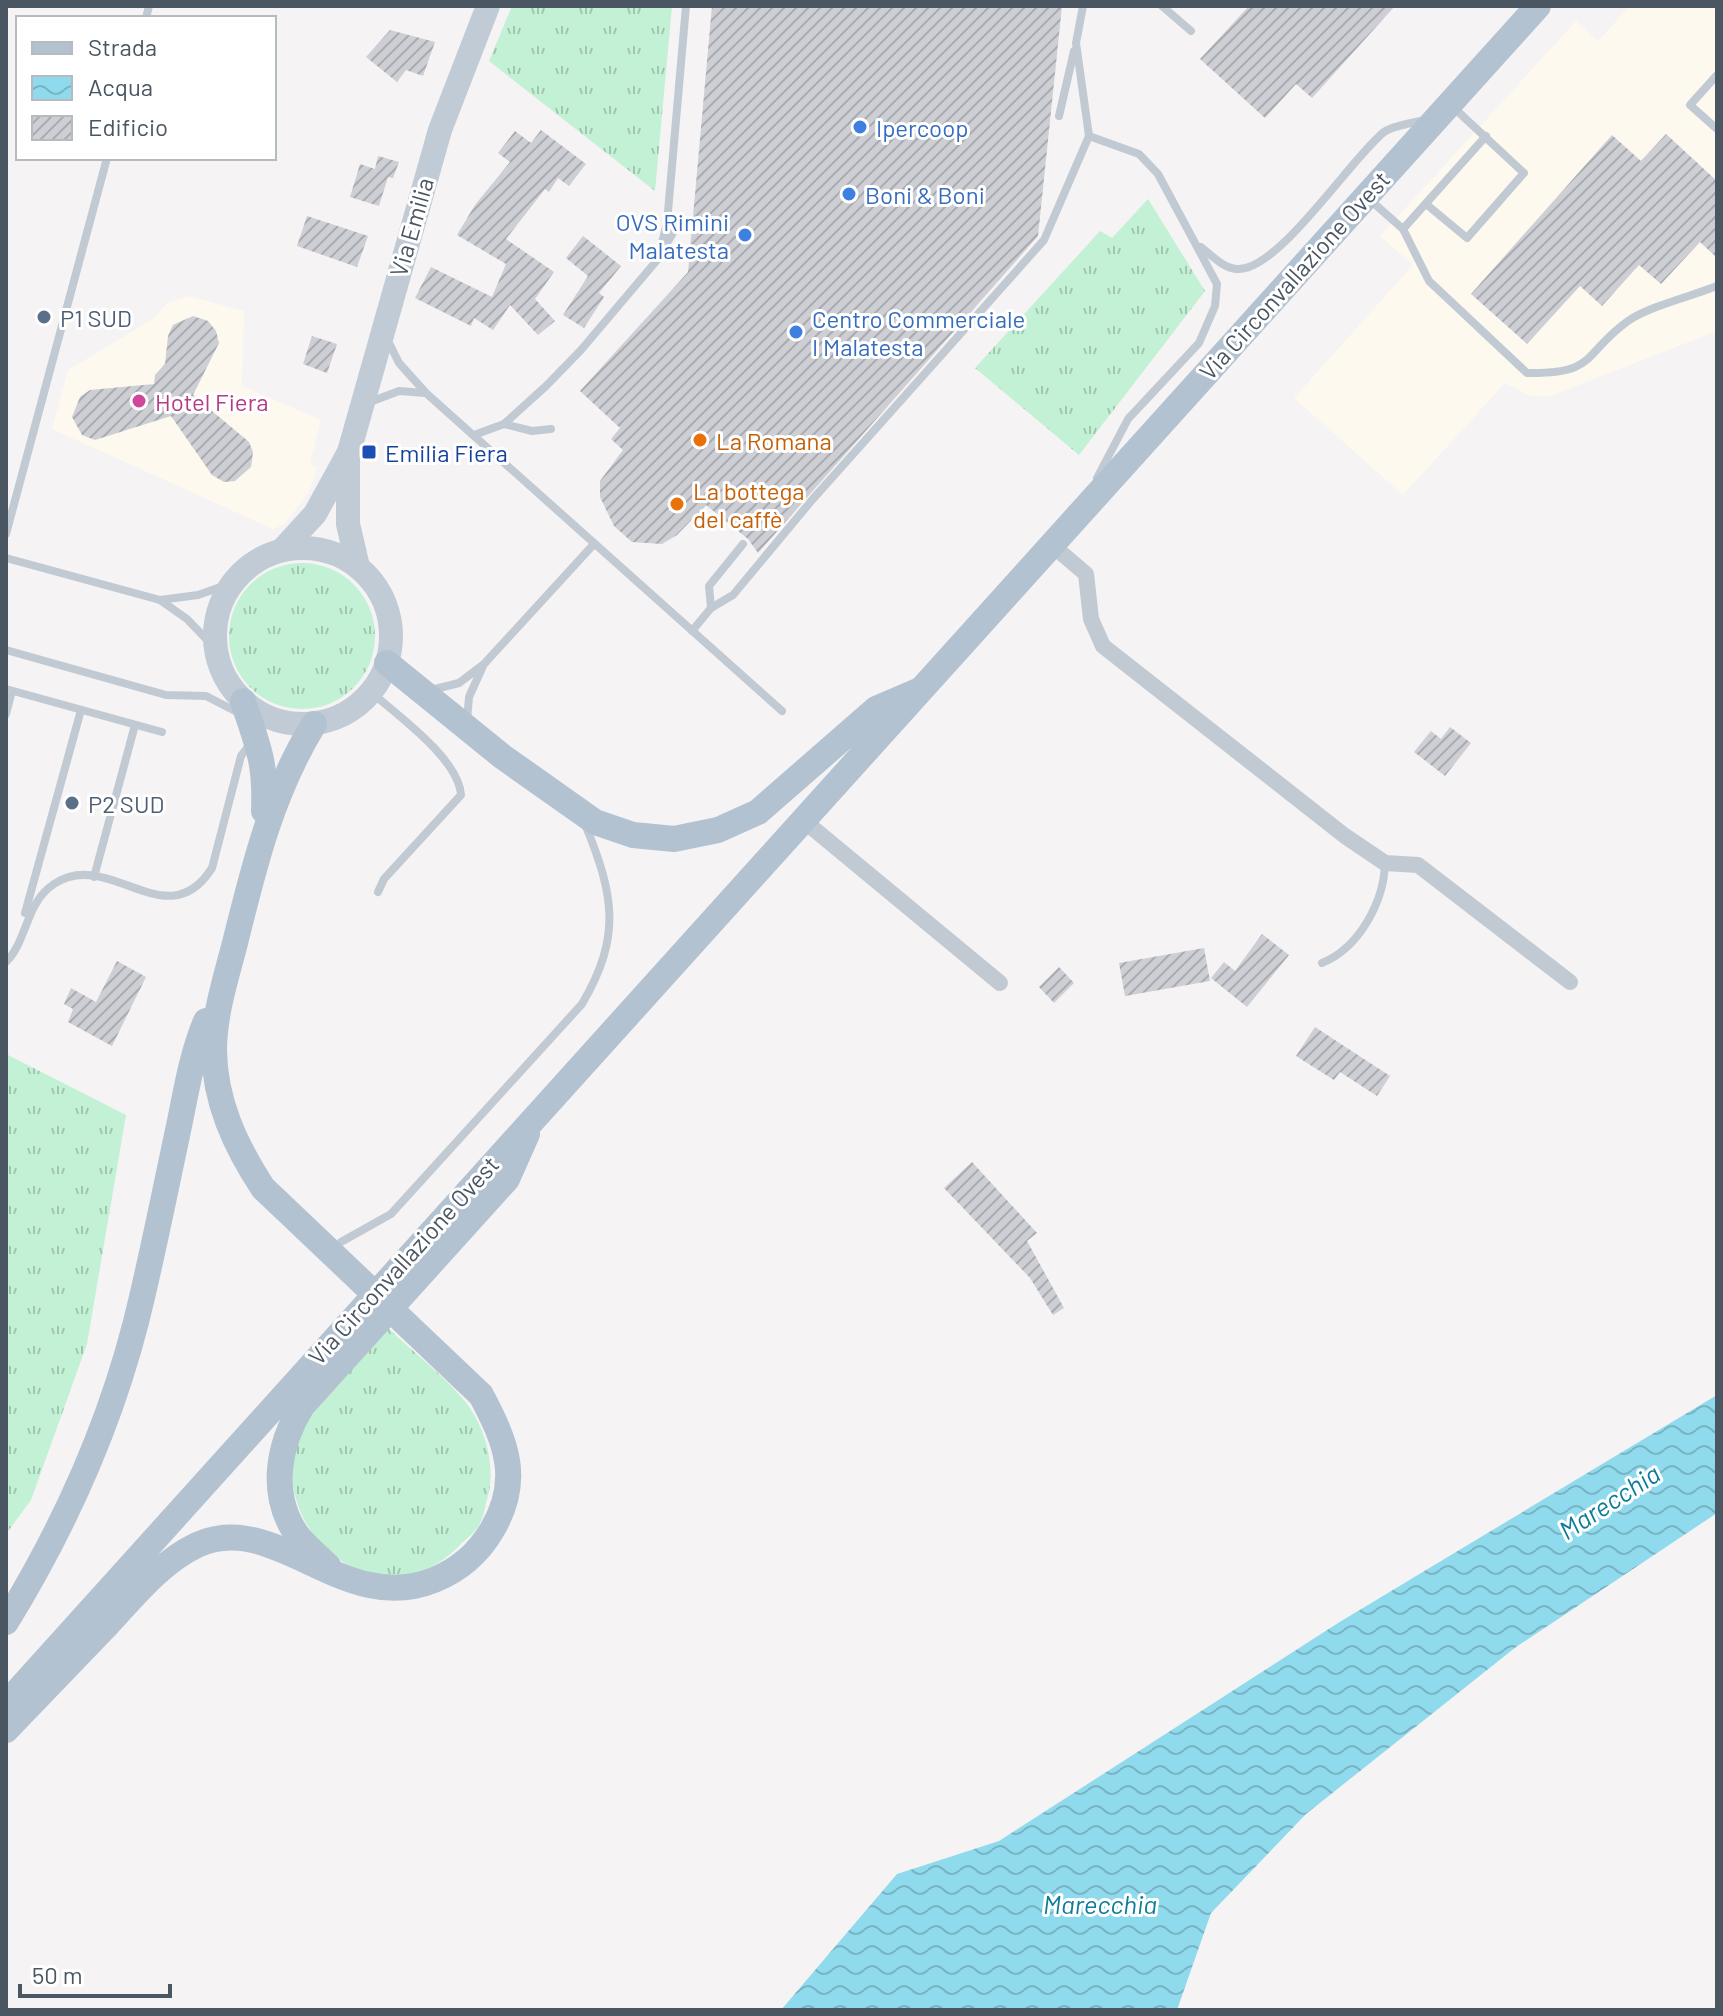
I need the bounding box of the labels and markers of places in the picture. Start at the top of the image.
place label: Ipercoop [876,113,969,142]
marker: Ipercoop [851,118,869,136]
place label: Boni & Boni [865,180,985,209]
marker: Boni & Boni [840,185,858,203]
place label: OVS Rimini Malatesta [616,207,729,264]
marker: OVS Rimini Malatesta [736,226,754,244]
place label: P1 SUD [60,303,132,332]
place label: Centro Commerciale I Malatesta [812,304,1025,361]
marker: P1 SUD [35,308,53,326]
marker: Centro Commerciale I Malatesta [787,323,805,341]
place label: Hotel Fiera [155,387,269,416]
marker: Hotel Fiera [130,392,148,410]
place label: La Romana [716,426,832,455]
marker: La Romana [691,431,709,449]
place label: Emilia Fiera [385,438,508,467]
marker: Emilia Fiera [360,443,378,461]
place label: La bottega del caffè [693,476,805,533]
marker: La bottega del caffè [668,495,686,513]
place label: P2 SUD [88,789,164,818]
marker: P2 SUD [63,794,81,812]

